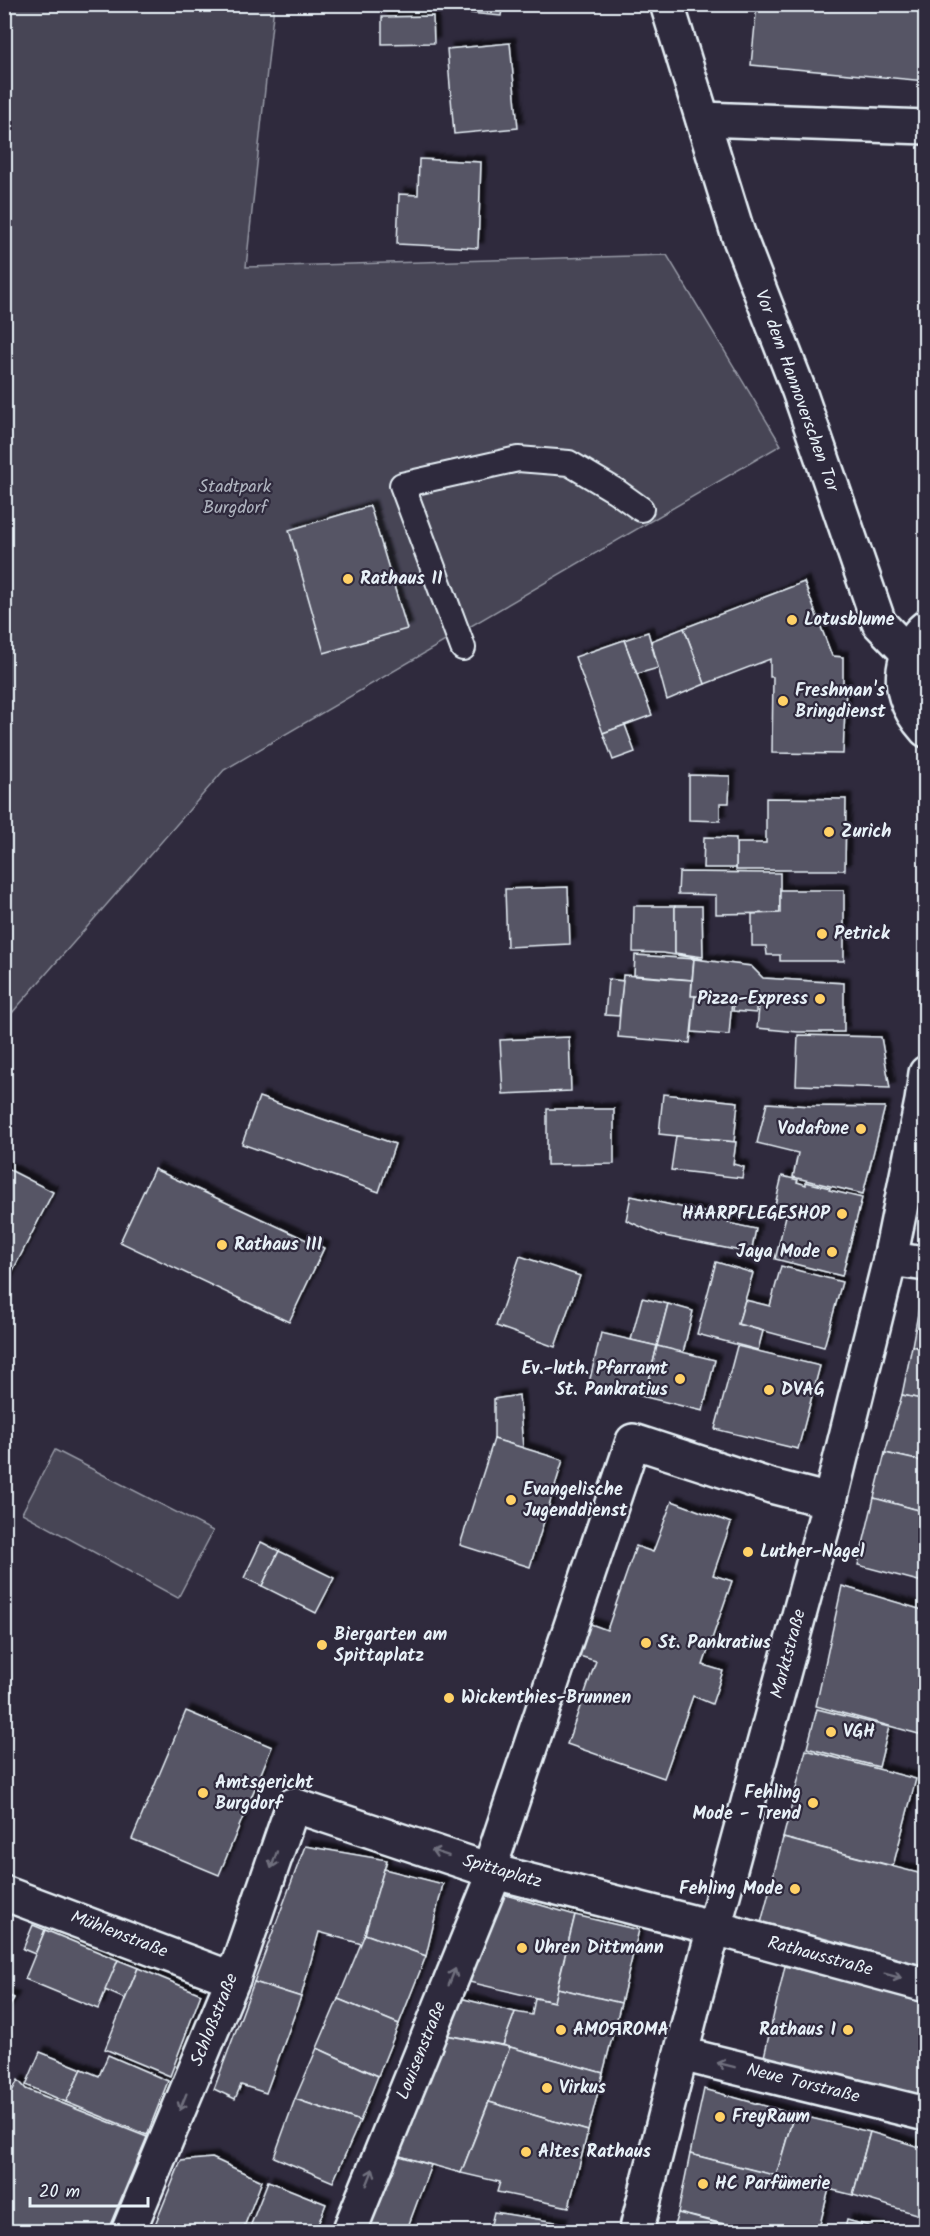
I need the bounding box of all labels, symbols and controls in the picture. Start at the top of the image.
street label: Vor dem Hannoverschen Tor [746,286,846,497]
park label: Stadtpark Burgdorf [199,473,272,523]
place label: Rathaus II [360,565,443,594]
marker: Rathaus II [341,572,355,586]
place label: Lotusblume [804,606,895,635]
marker: Lotusblume [785,613,799,627]
place label: Freshman's Bringdienst [795,677,887,727]
marker: Freshman's Bringdienst [776,694,790,708]
place label: Zurich [841,818,892,847]
marker: Zurich [822,825,836,839]
place label: Petrick [834,920,891,949]
marker: Petrick [815,927,829,941]
place label: Pizza-Express [697,985,809,1014]
marker: Pizza-Express [813,992,827,1006]
place label: Vodafone [778,1115,849,1144]
marker: Vodafone [854,1122,868,1136]
place label: HAARPFLEGESHOP [682,1200,831,1229]
marker: HAARPFLEGESHOP [835,1207,849,1221]
place label: Rathaus III [234,1231,323,1260]
marker: Rathaus III [215,1238,229,1252]
place label: Jaya Mode [736,1238,820,1267]
marker: Jaya Mode [825,1245,839,1259]
place label: Ev.-luth. Pfarramt St. Pankratius [522,1355,669,1405]
marker: Ev.-luth. Pfarramt St. Pankratius [673,1372,687,1386]
place label: DVAG [781,1376,825,1405]
marker: DVAG [762,1383,776,1397]
place label: Evangelische Jugenddienst [523,1476,628,1526]
marker: Evangelische Jugenddienst [504,1493,518,1507]
place label: Luther-Nagel [760,1538,865,1567]
marker: Luther-Nagel [741,1545,755,1559]
street label: Marktstraße [763,1606,815,1702]
place label: Biergarten am Spittaplatz [334,1621,448,1671]
place label: St. Pankratius [658,1629,771,1658]
marker: St. Pankratius [639,1636,653,1650]
marker: Biergarten am Spittaplatz [315,1638,329,1652]
place label: Wickenthies-Brunnen [461,1684,631,1713]
marker: Wickenthies-Brunnen [442,1691,456,1705]
place label: VGH [843,1718,875,1747]
marker: VGH [824,1725,838,1739]
place label: Amtsgericht Burgdorf [215,1769,314,1819]
place label: Fehling Mode - Trend [693,1779,801,1829]
marker: Amtsgericht Burgdorf [196,1786,210,1800]
marker: Fehling Mode - Trend [806,1796,820,1810]
one-way arrow [431,1847,450,1858]
street label: Spittaplatz [459,1847,545,1897]
one-way arrow [267,1850,278,1869]
place label: Fehling Mode [679,1875,783,1904]
marker: Fehling Mode [788,1882,802,1896]
street label: Mühlenstraße [66,1903,172,1967]
street label: Rathausstraße [764,1929,876,1985]
place label: Uhren Dittmann [534,1934,664,1963]
marker: Uhren Dittmann [515,1941,529,1955]
street label: Schloßstraße [183,1969,247,2071]
one-way arrow [447,1969,458,1987]
one-way arrow [883,1971,902,1982]
street label: Louisenstraße [389,1997,455,2105]
place label: AMOЯROMA [573,2016,669,2045]
place label: Rathaus I [759,2016,836,2045]
marker: AMOЯROMA [554,2023,568,2037]
marker: Rathaus I [841,2023,855,2037]
street label: Neue Torstraße [743,2056,863,2112]
one-way arrow [717,2058,736,2070]
place label: Virkus [559,2074,606,2103]
marker: Virkus [540,2081,554,2095]
one-way arrow [177,2092,188,2110]
place label: FreyRaum [732,2103,810,2132]
marker: FreyRaum [713,2110,727,2124]
place label: Altes Rathaus [538,2138,652,2167]
marker: Altes Rathaus [519,2145,533,2159]
one-way arrow [365,2168,376,2187]
scale bar [30,2170,148,2208]
place label: HC Parfümerie [715,2170,831,2199]
marker: HC Parfümerie [696,2177,710,2191]
text: 20 m [39,2178,80,2207]

